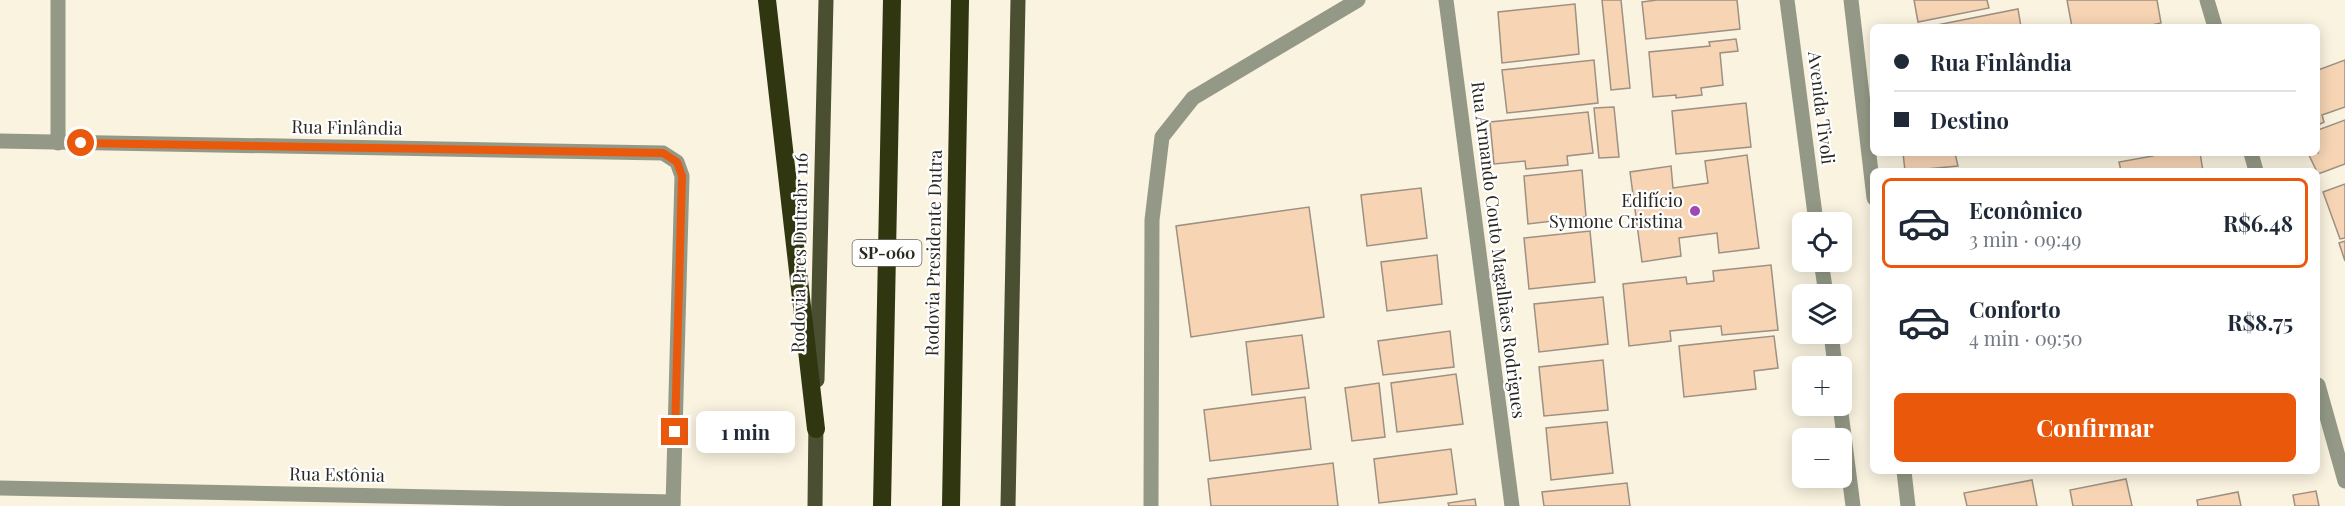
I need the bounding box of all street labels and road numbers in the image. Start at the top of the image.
street label: Avenida Tivoli [1803,49,1841,166]
street label: Rua Armando Couto Magalhães Rodrigues [1466,80,1532,420]
street label: Rua Finlândia [291,114,403,140]
street label: Rodovia Presidente Dutra [919,149,947,357]
street label: Rodovia Pres Dutrabr 116 [785,153,813,353]
road number: SP-060 [852,240,922,266]
street label: Rua Estônia [289,461,385,487]

